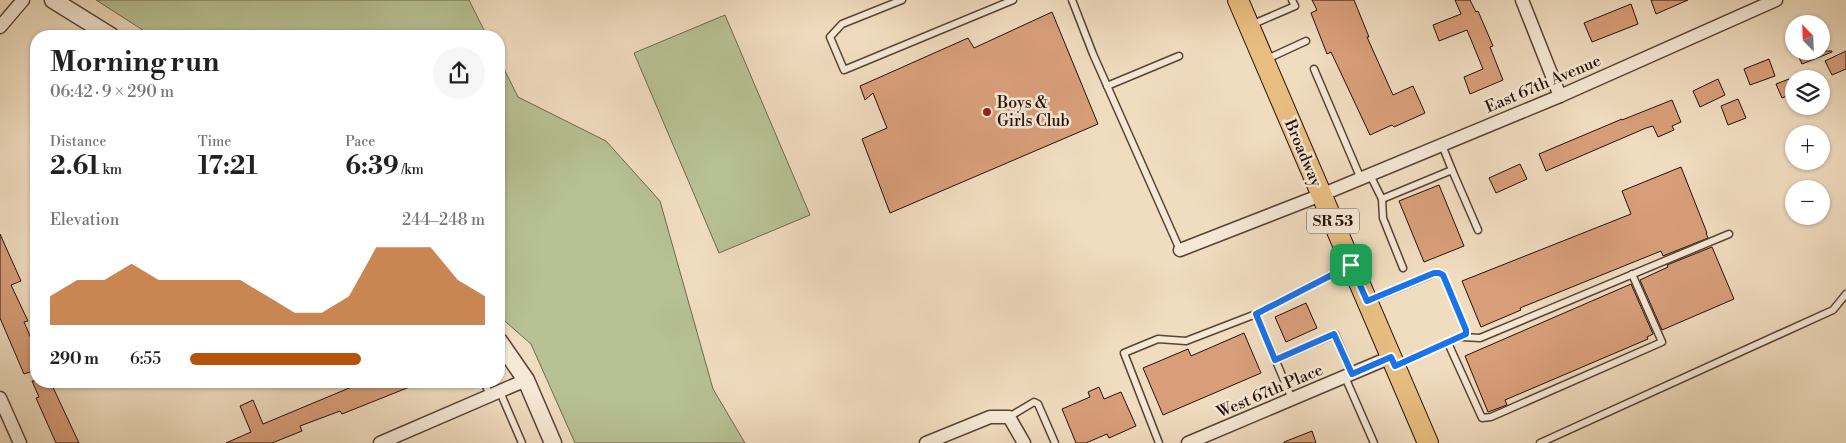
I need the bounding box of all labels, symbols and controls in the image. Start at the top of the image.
north arrow [1785,15,1830,60]
map controls [1785,15,1830,225]
text: Morning run [50,45,219,80]
button: share [433,47,485,99]
street label: East 67th Avenue [1482,51,1604,117]
button: layers [1785,70,1830,115]
text: 06:42 · 9 × 290 m [50,82,174,102]
place label: Boys & Girls Club [996,93,1070,131]
marker: Boys & Girls Club [981,106,993,118]
street label: Broadway [1279,115,1326,190]
button: + [1785,125,1830,170]
text: Distance [50,133,107,151]
text: Time [198,133,231,151]
text: Pace [345,133,375,151]
text: 2.61 [50,151,100,182]
text: 17:21 [198,151,258,182]
text: 6:39 [345,151,399,182]
text: km [100,161,122,179]
text: /km [399,161,424,179]
button: − [1785,180,1830,225]
road number: SR 53 [1307,208,1359,234]
text: Elevation [50,210,119,230]
text: 244–248 m [402,210,485,230]
pin [1330,244,1372,286]
icon: arrive [1337,251,1365,279]
text: 290 m [50,349,99,369]
text: 6:55 [130,349,161,369]
street label: West 67th Place [1213,360,1326,423]

